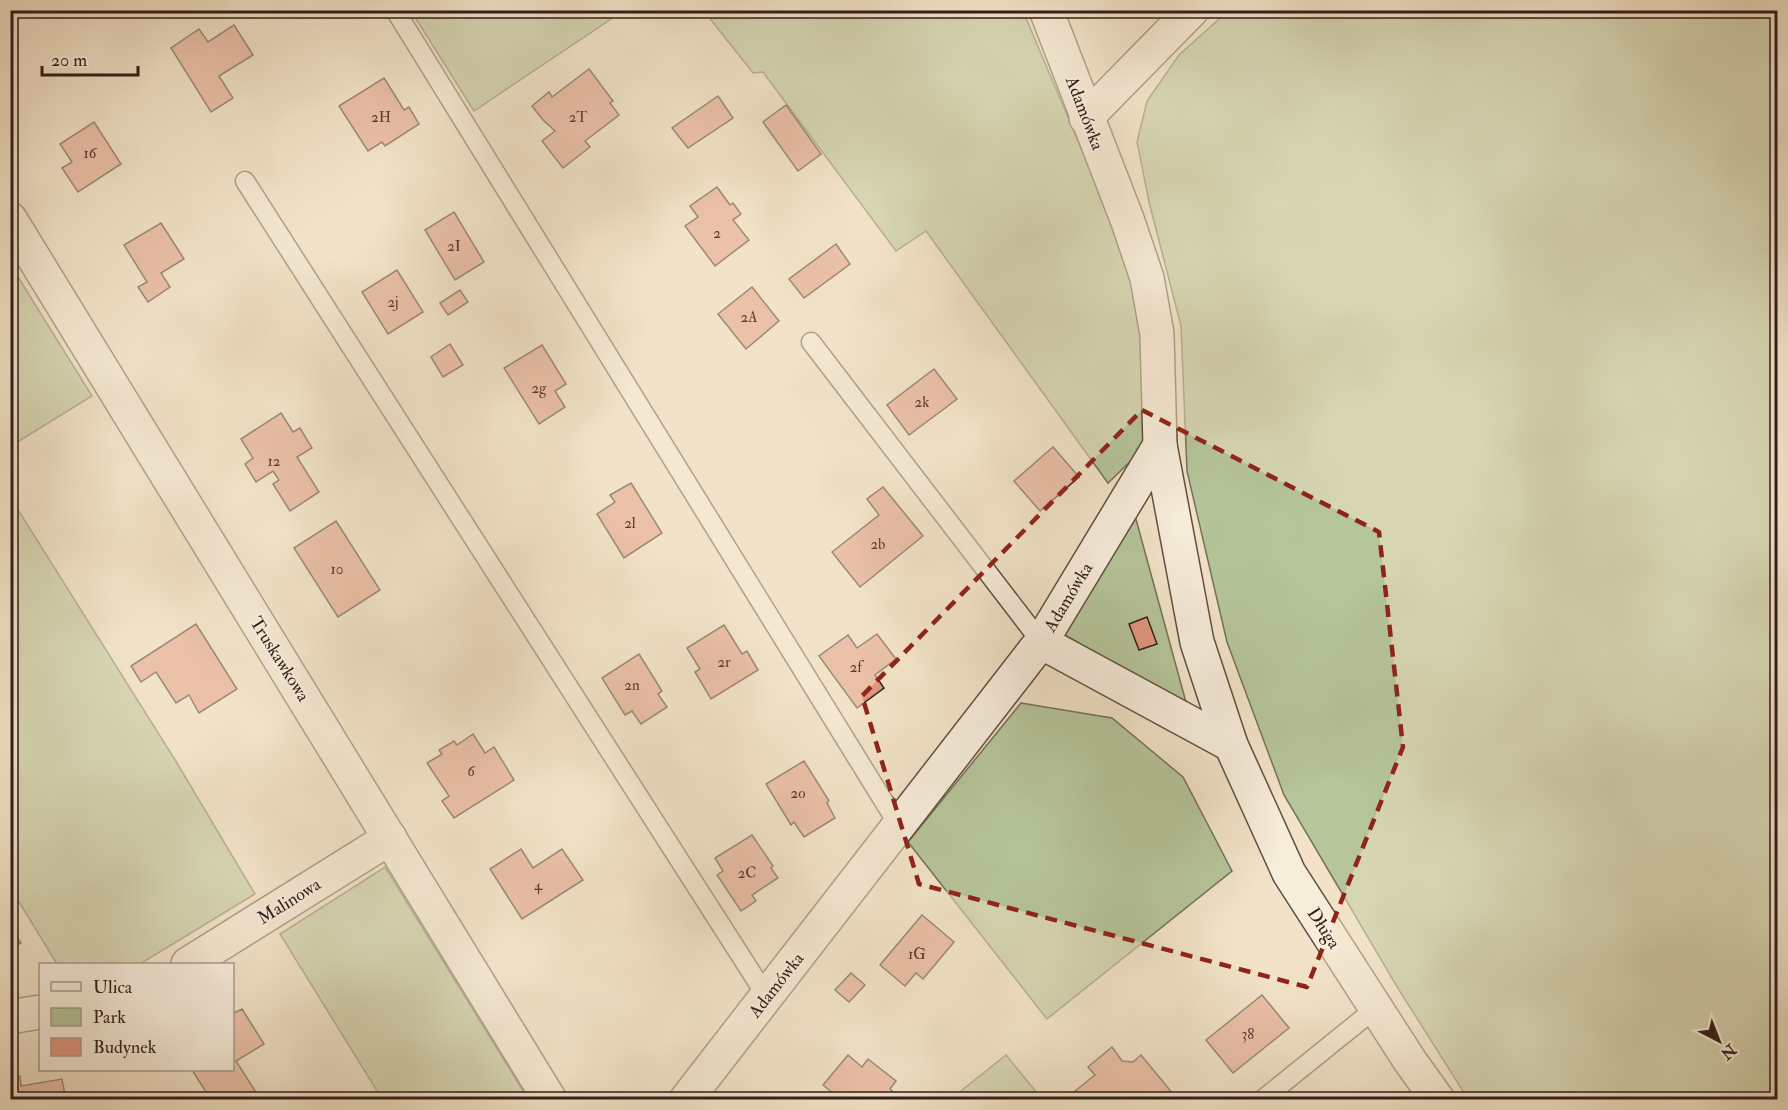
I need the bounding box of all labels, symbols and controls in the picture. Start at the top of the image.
scale bar [42,39,138,77]
text: 20 m [51,49,87,72]
street label: Adamówka [1060,72,1109,154]
house number: 2H [371,108,391,127]
house number: 2T [569,108,587,127]
house number: 16 [84,144,98,163]
house number: 2 [713,224,721,243]
house number: 2I [447,237,461,256]
house number: 2j [387,293,399,312]
house number: 2A [740,308,758,327]
house number: 2g [532,379,547,398]
house number: 2k [915,393,929,412]
house number: 12 [268,452,281,471]
house number: 2l [624,514,636,533]
house number: 2b [871,535,885,554]
street label: Adamówka [1038,558,1098,637]
house number: 10 [331,560,343,579]
street label: Truskawkowa [244,613,315,706]
house number: 2r [717,653,731,672]
house number: 2f [850,658,864,677]
house number: 2n [624,676,640,695]
house number: 6 [467,762,476,781]
house number: 2o [791,784,805,803]
house number: 2C [738,864,756,883]
street label: Malinowa [253,873,326,930]
house number: 4 [534,876,543,895]
street label: Długa [1302,903,1346,954]
house number: 1G [908,945,926,964]
street label: Adamówka [743,947,810,1024]
legend [39,963,234,1071]
text: Ulica [93,976,133,999]
text: Park [93,1006,126,1029]
north arrow [1689,1011,1749,1071]
house number: 38 [1242,1025,1254,1044]
text: Budynek [93,1036,157,1059]
text: N [1716,1039,1741,1064]

